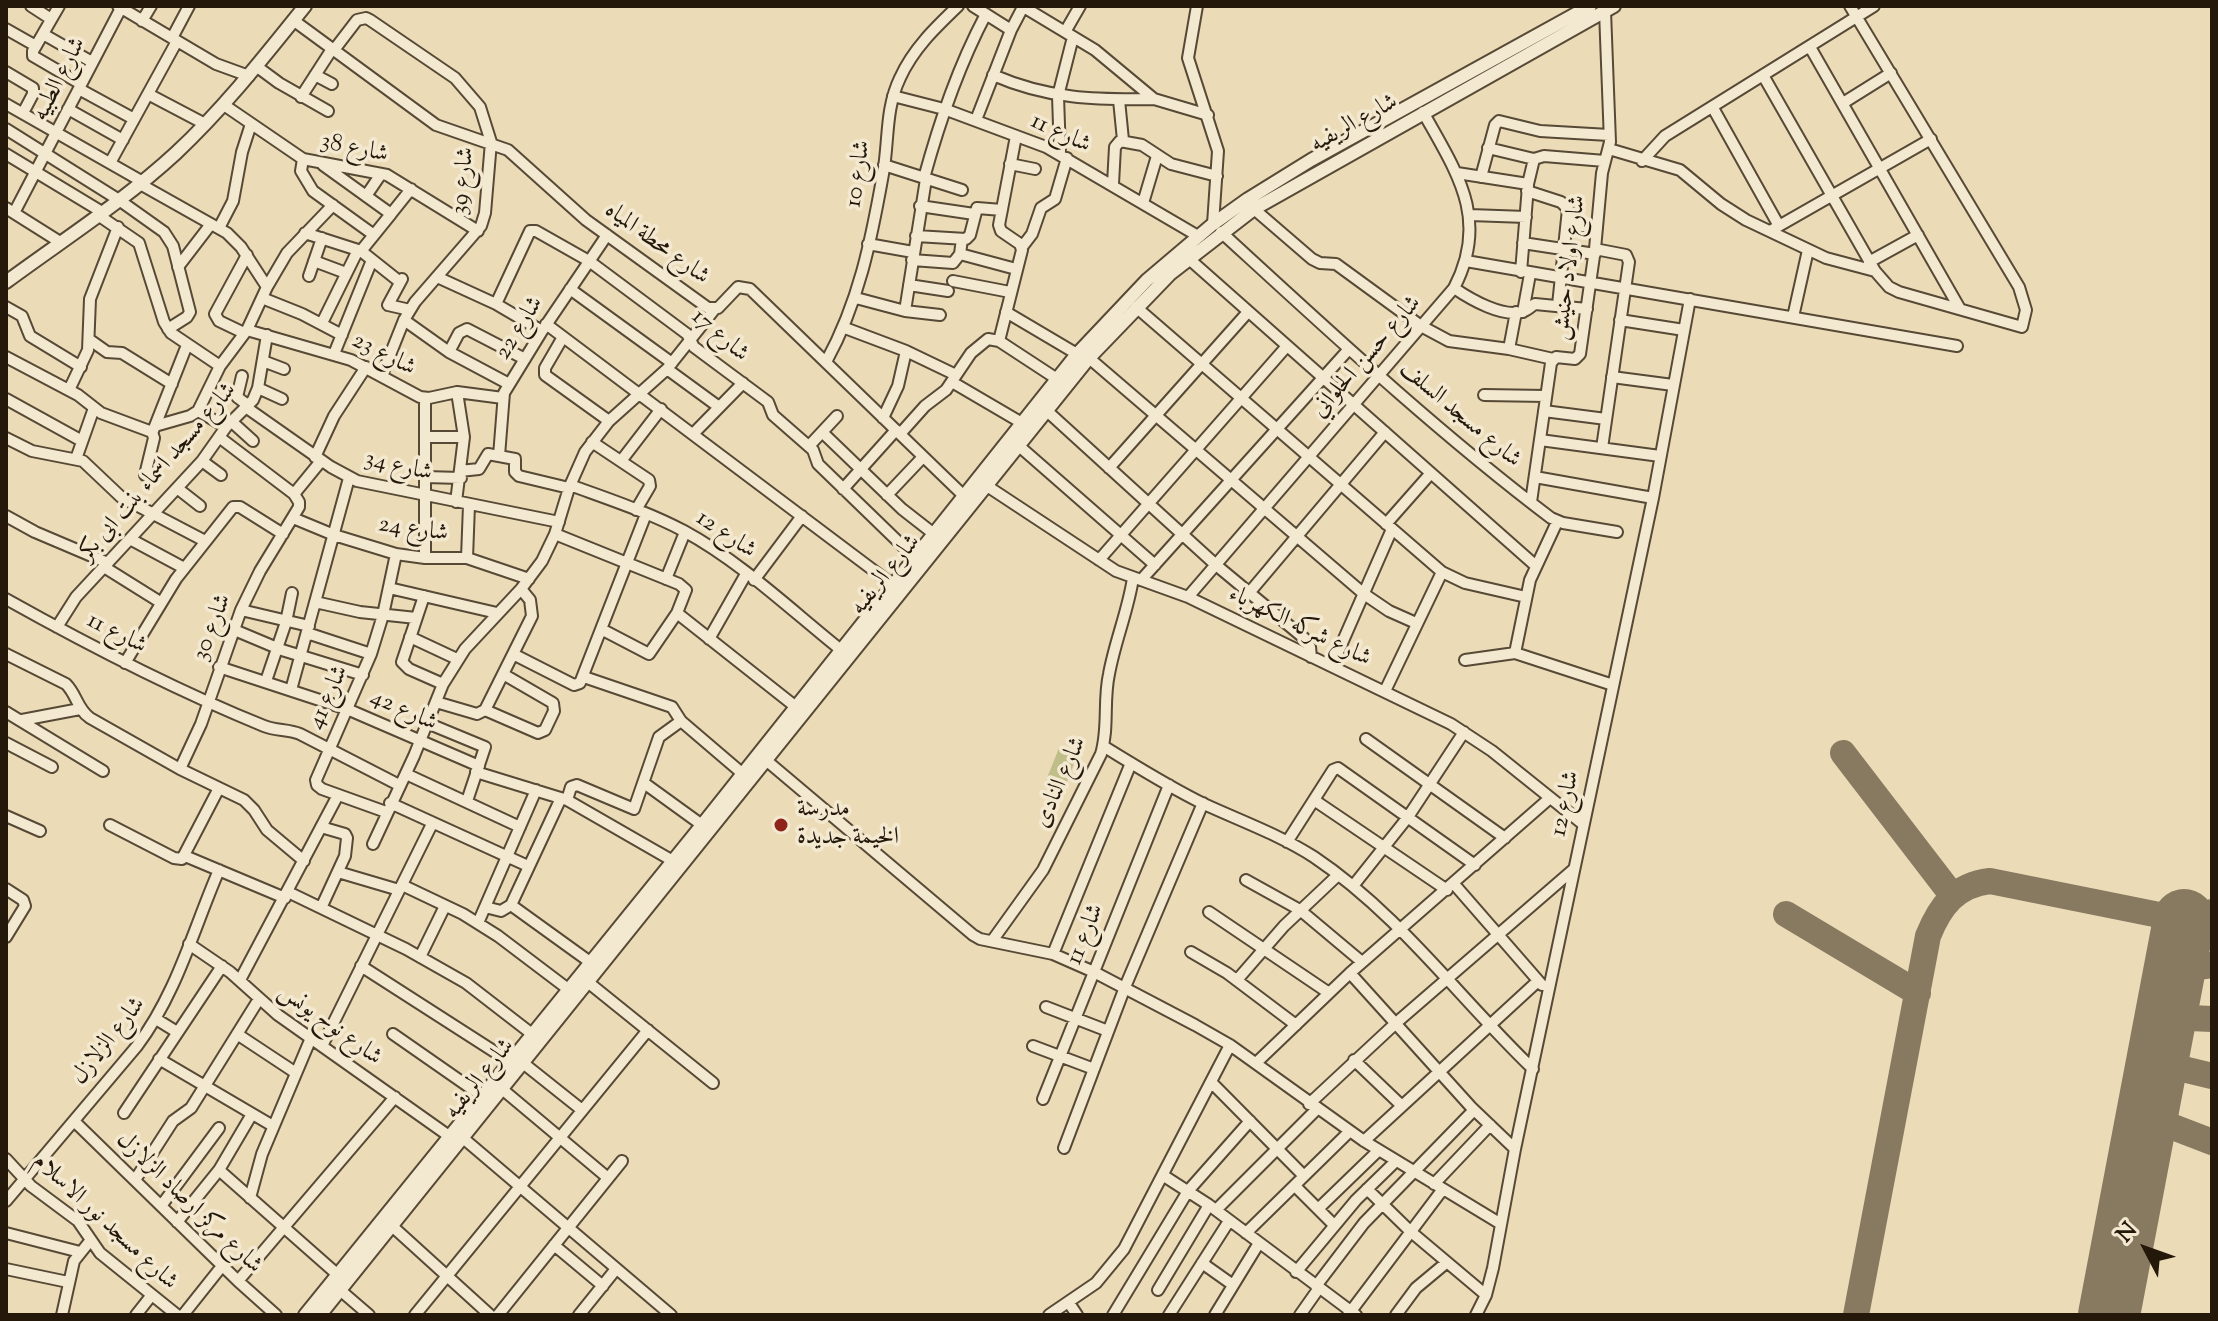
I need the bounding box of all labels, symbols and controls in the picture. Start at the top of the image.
street label: شارع الطبيه [28,33,94,127]
street label: شارع الريفيه [1306,89,1404,161]
street label: شارع 11 [1025,109,1095,161]
street label: شارع 38 [318,129,390,171]
street label: شارع 10 [841,139,879,209]
street label: شارع 39 [447,146,483,216]
street label: شارع اولاد حنيش [1548,194,1594,342]
street label: شارع محطة المياه [598,197,714,293]
street label: شارع حسن الحلواني [1307,291,1429,425]
street label: شارع 22 [490,292,552,366]
street label: شارع 17 [684,304,754,370]
street label: شارع 23 [346,328,420,384]
street label: شارع مسجد السلف [1392,356,1526,476]
street label: شارع مسجد اسماء بنت ابى بكر [74,378,244,568]
street label: شارع 34 [361,446,435,490]
street label: شارع 12 [690,506,760,566]
street label: شارع 24 [376,512,450,550]
street label: شارع الريفيه [846,530,928,622]
street label: شارع شركه الكهرباء [1223,581,1375,675]
street label: شارع 30 [188,591,240,665]
street label: شارع 11 [81,608,151,662]
street label: شارع 41 [303,662,357,734]
street label: شارع 42 [365,685,441,739]
street label: شارع النادى [1029,733,1095,833]
street label: شارع 12 [1546,769,1588,839]
place label: مدرسة الخيمة جديدة [797,797,899,853]
marker: مدرسة الخيمة جديدة [772,816,790,834]
street label: شارع 11 [1062,900,1112,970]
street label: شارع نوح يونس [271,979,387,1073]
street label: شارع الزلازل [67,992,153,1092]
street label: شارع الريفيه [440,1034,522,1126]
street label: شارع مركز ارصاد الزلازل [109,1127,267,1281]
street label: شارع مسجد نور الاسلام [25,1148,183,1298]
north arrow [2106,1209,2186,1289]
text: N [2110,1216,2146,1250]

